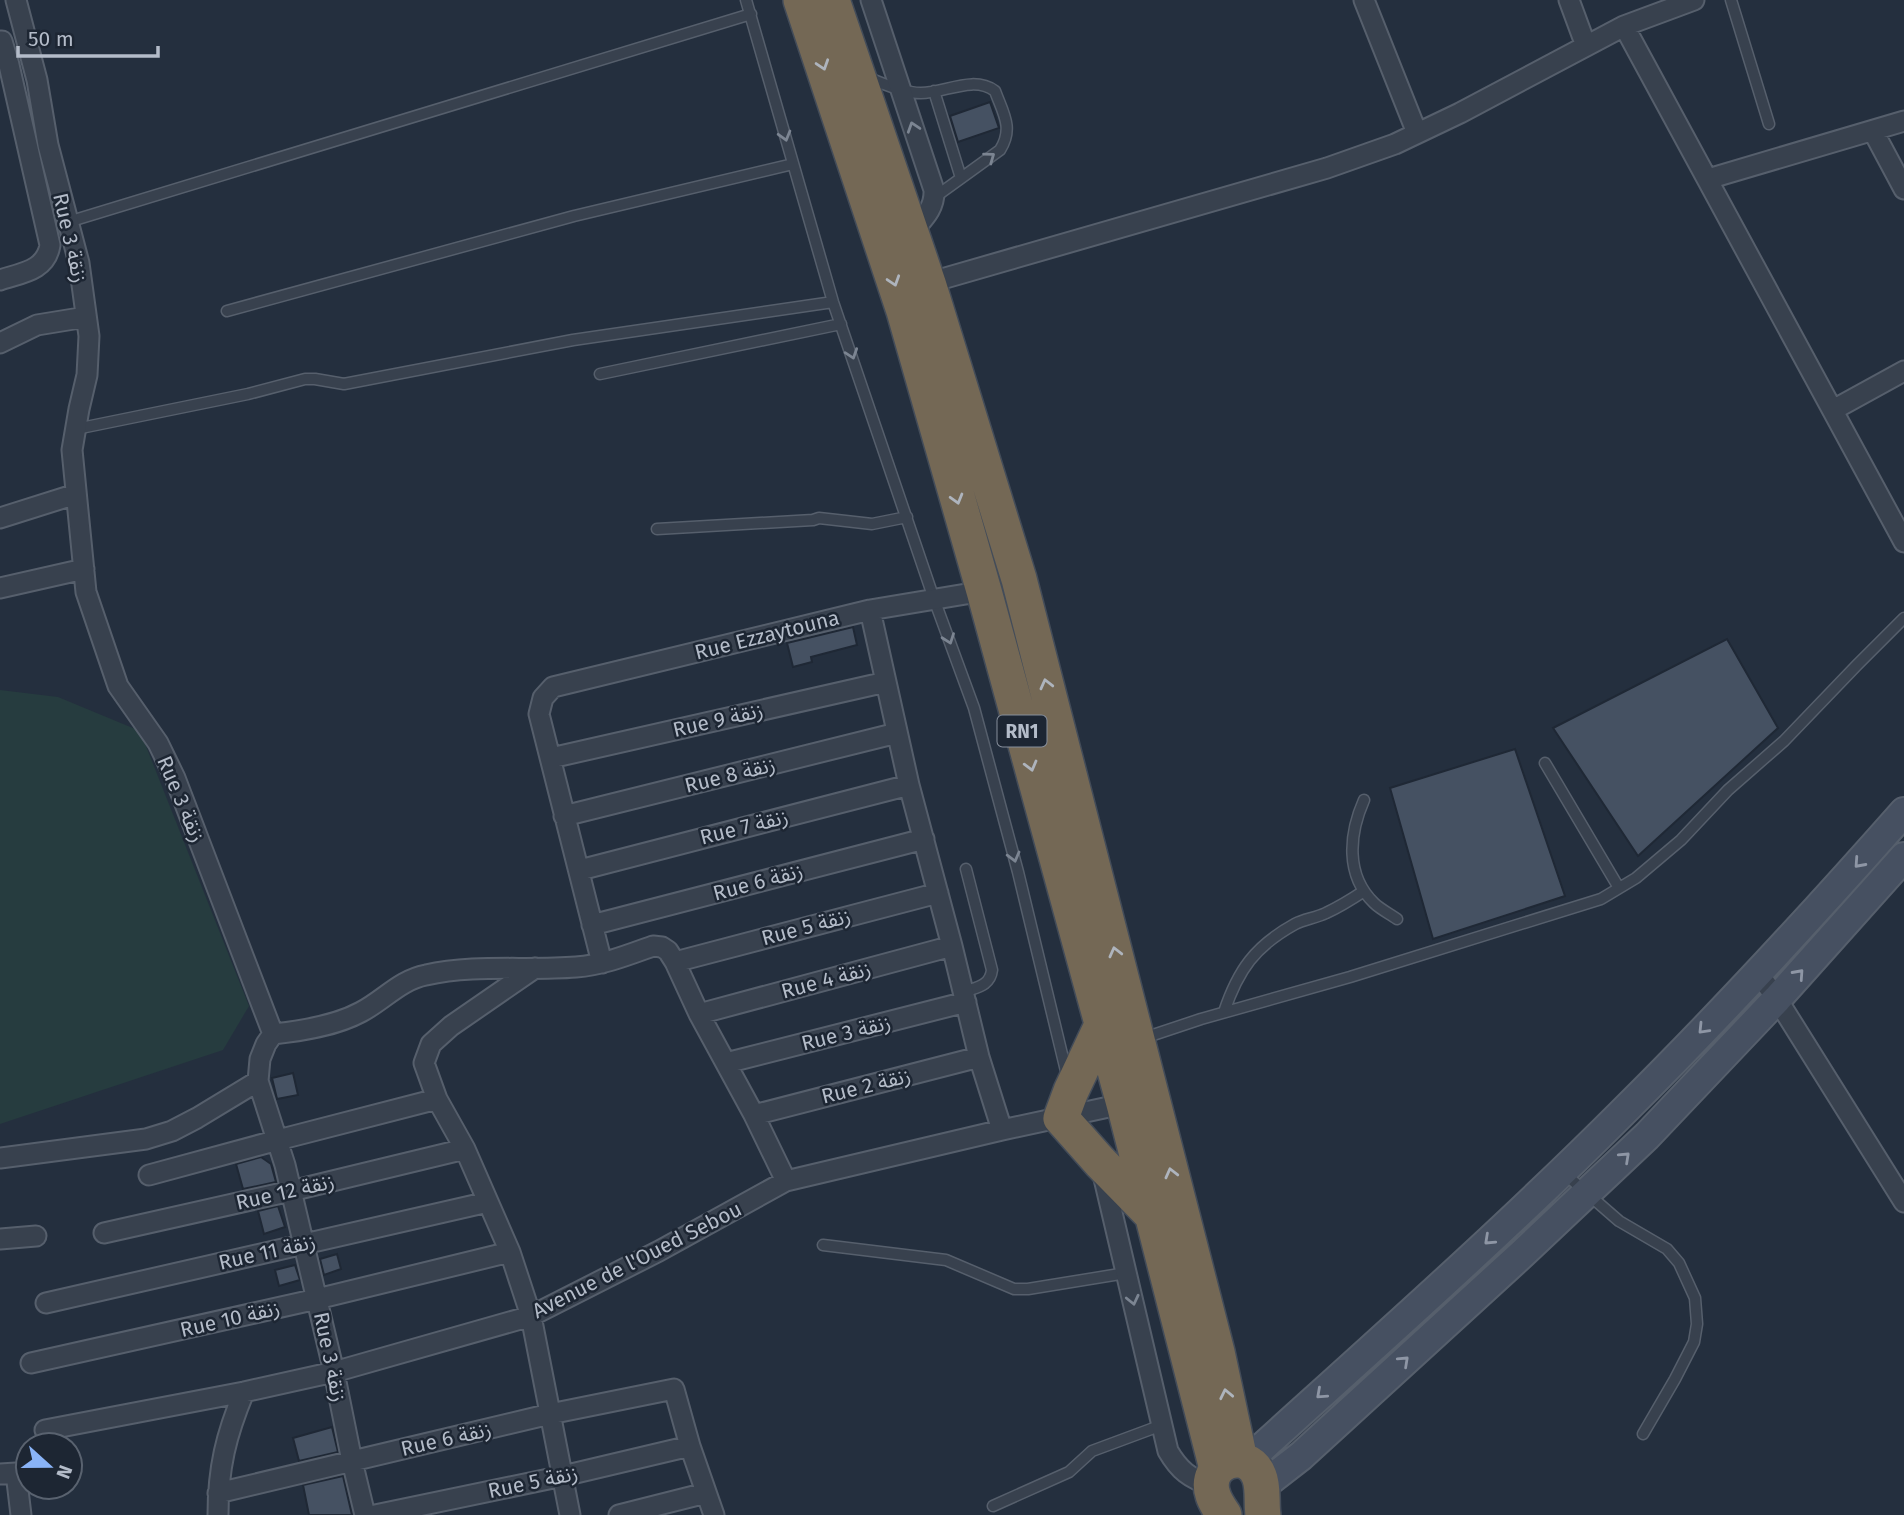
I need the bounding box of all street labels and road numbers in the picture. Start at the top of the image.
street label: Rue 3 زنقة [47,191,93,285]
street label: Rue Ezzaytouna [692,604,842,666]
street label: Rue 9 زنقة [670,697,766,743]
road number: RN1 [998,716,1046,746]
street label: Rue 8 زنقة [682,751,778,799]
street label: Rue 3 زنقة [151,752,211,846]
street label: Rue 7 زنقة [697,803,791,851]
street label: Rue 6 زنقة [710,858,806,906]
street label: Rue 5 زنقة [759,903,853,951]
street label: Rue 4 زنقة [778,956,874,1004]
street label: Rue 3 زنقة [799,1009,893,1057]
street label: Rue 2 زنقة [819,1062,913,1110]
street label: Rue 12 زنقة [233,1168,337,1216]
street label: Avenue de l'Oued Sebou [528,1196,746,1324]
street label: Rue 11 زنقة [216,1228,318,1276]
street label: Rue 10 زنقة [178,1295,282,1343]
street label: Rue 3 زنقة [308,1310,352,1404]
street label: Rue 6 زنقة [398,1416,494,1462]
street label: Rue 5 زنقة [486,1460,580,1504]

